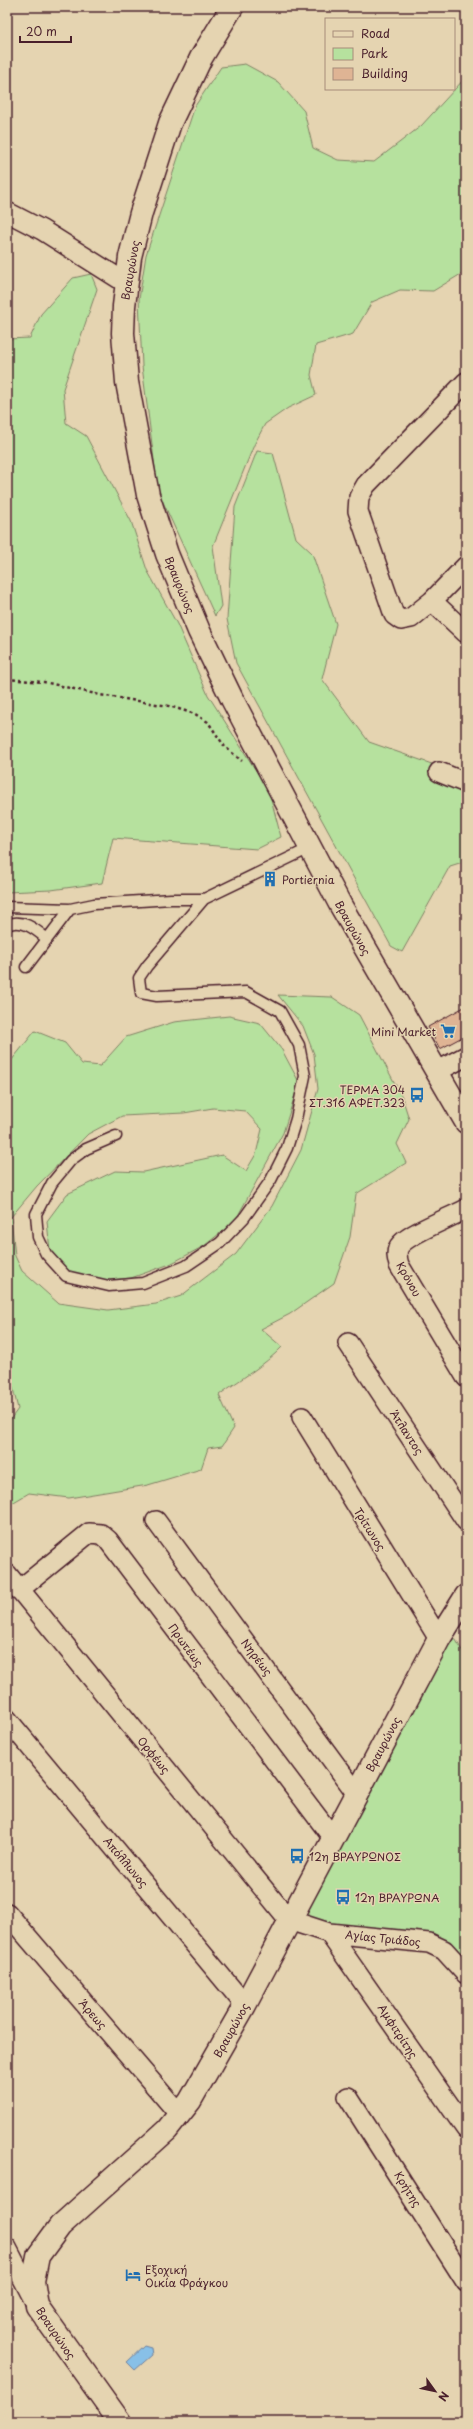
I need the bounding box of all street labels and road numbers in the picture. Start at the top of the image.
street label: Βραυρώνος [116,239,144,301]
street label: Βραυρώνος [161,554,199,616]
street label: Βραυρώνος [331,898,375,959]
street label: Κρόνου [392,1258,426,1300]
street label: Άτλαντος [386,1406,428,1458]
street label: Τρίτωνος [350,1504,390,1554]
street label: Πρωτέως [164,1620,208,1671]
street label: Νηρέως [237,1635,277,1679]
street label: Βραυρώνος [361,1713,405,1775]
street label: Ορφέως [134,1733,174,1777]
street label: Απόλλωνος [100,1833,153,1891]
street label: Αγίας Τριάδος [344,1926,422,1950]
street label: Άρεως [75,1995,111,2033]
street label: Βραυρώνος [209,1999,253,2060]
street label: Αμφιτρίτης [374,2000,422,2062]
street label: Κρήτης [390,2168,426,2211]
street label: Βραυρώνος [32,2303,80,2363]

